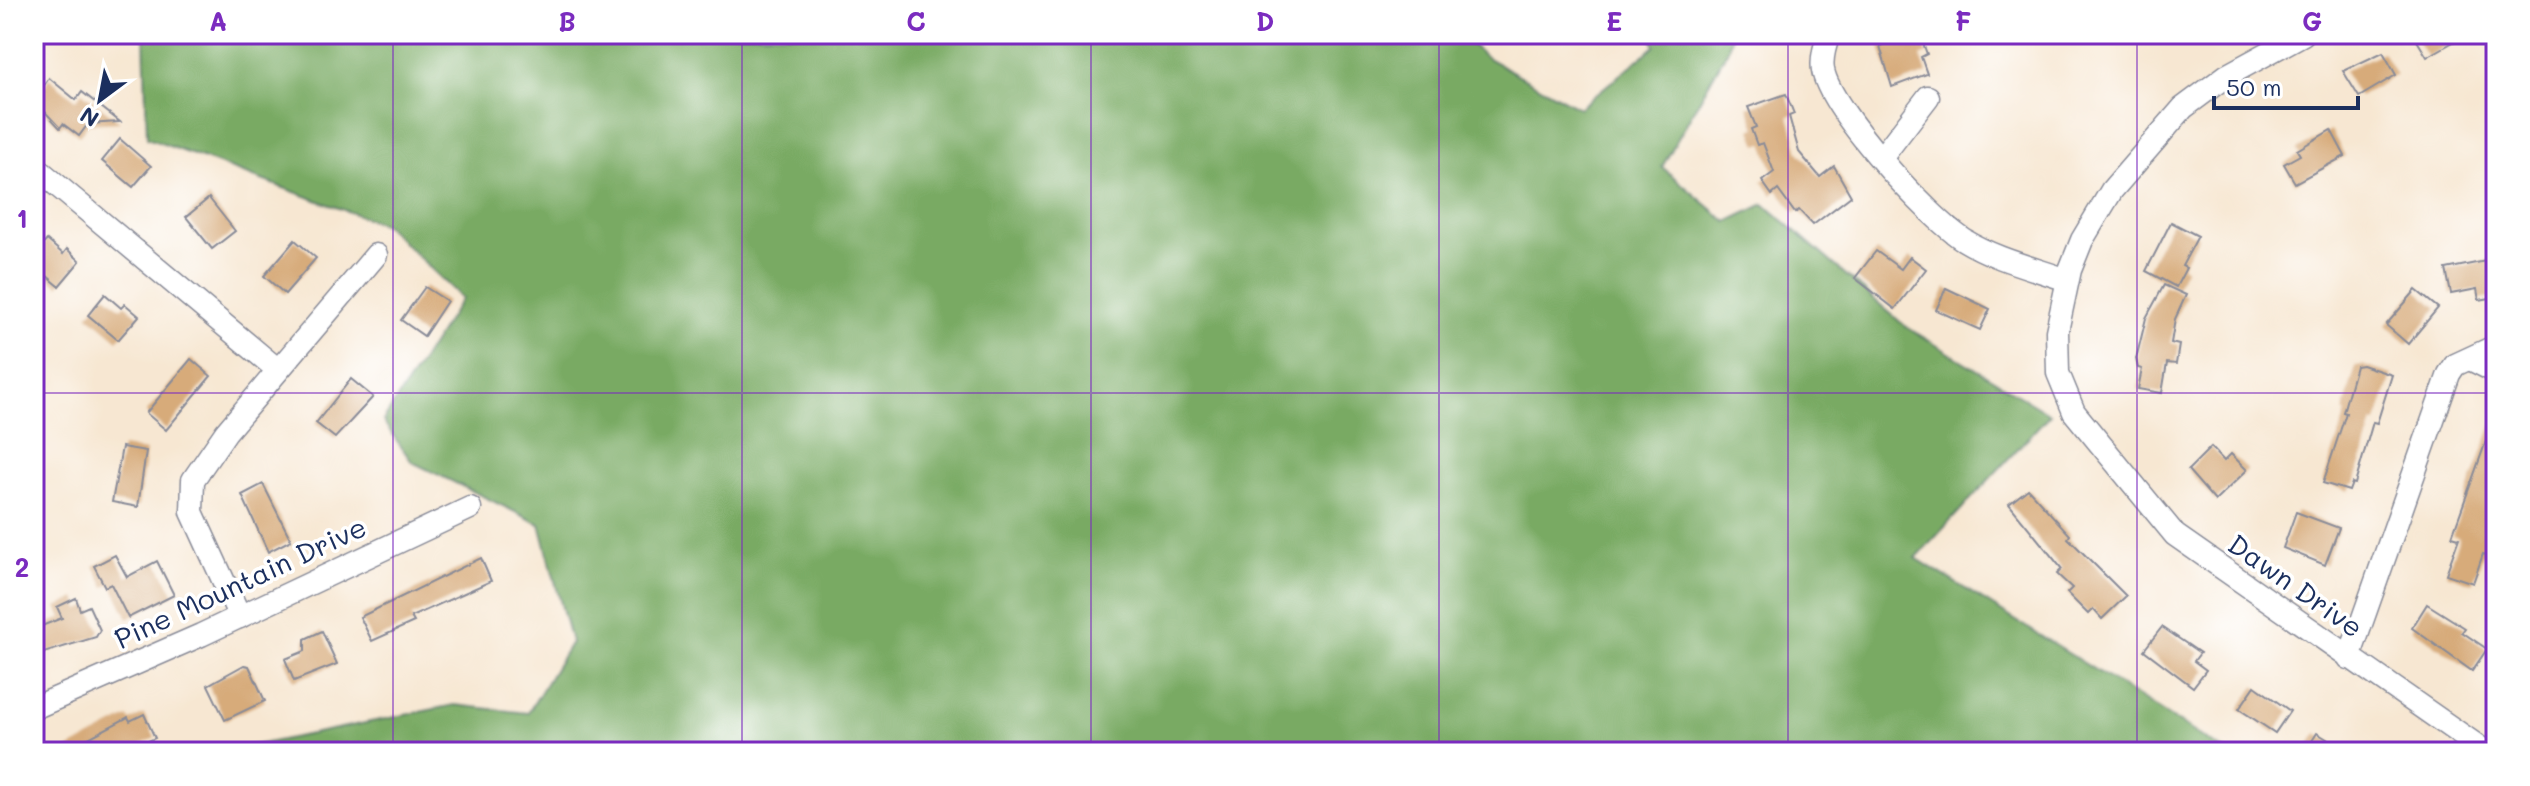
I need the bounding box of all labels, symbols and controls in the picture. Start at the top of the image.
text: A [209,4,227,38]
text: B [558,4,576,38]
text: C [906,4,926,38]
text: D [1256,4,1274,38]
text: E [1606,4,1622,38]
text: F [1955,4,1971,38]
text: G [2302,4,2322,38]
north arrow [60,60,140,140]
scale bar [2214,60,2358,110]
text: 50 m [2226,71,2282,102]
text: N [74,101,104,134]
text: 1 [16,201,28,235]
street label: Pine Mountain Drive [108,508,372,656]
street label: Dawn Drive [2221,525,2371,645]
text: 2 [15,550,29,584]

